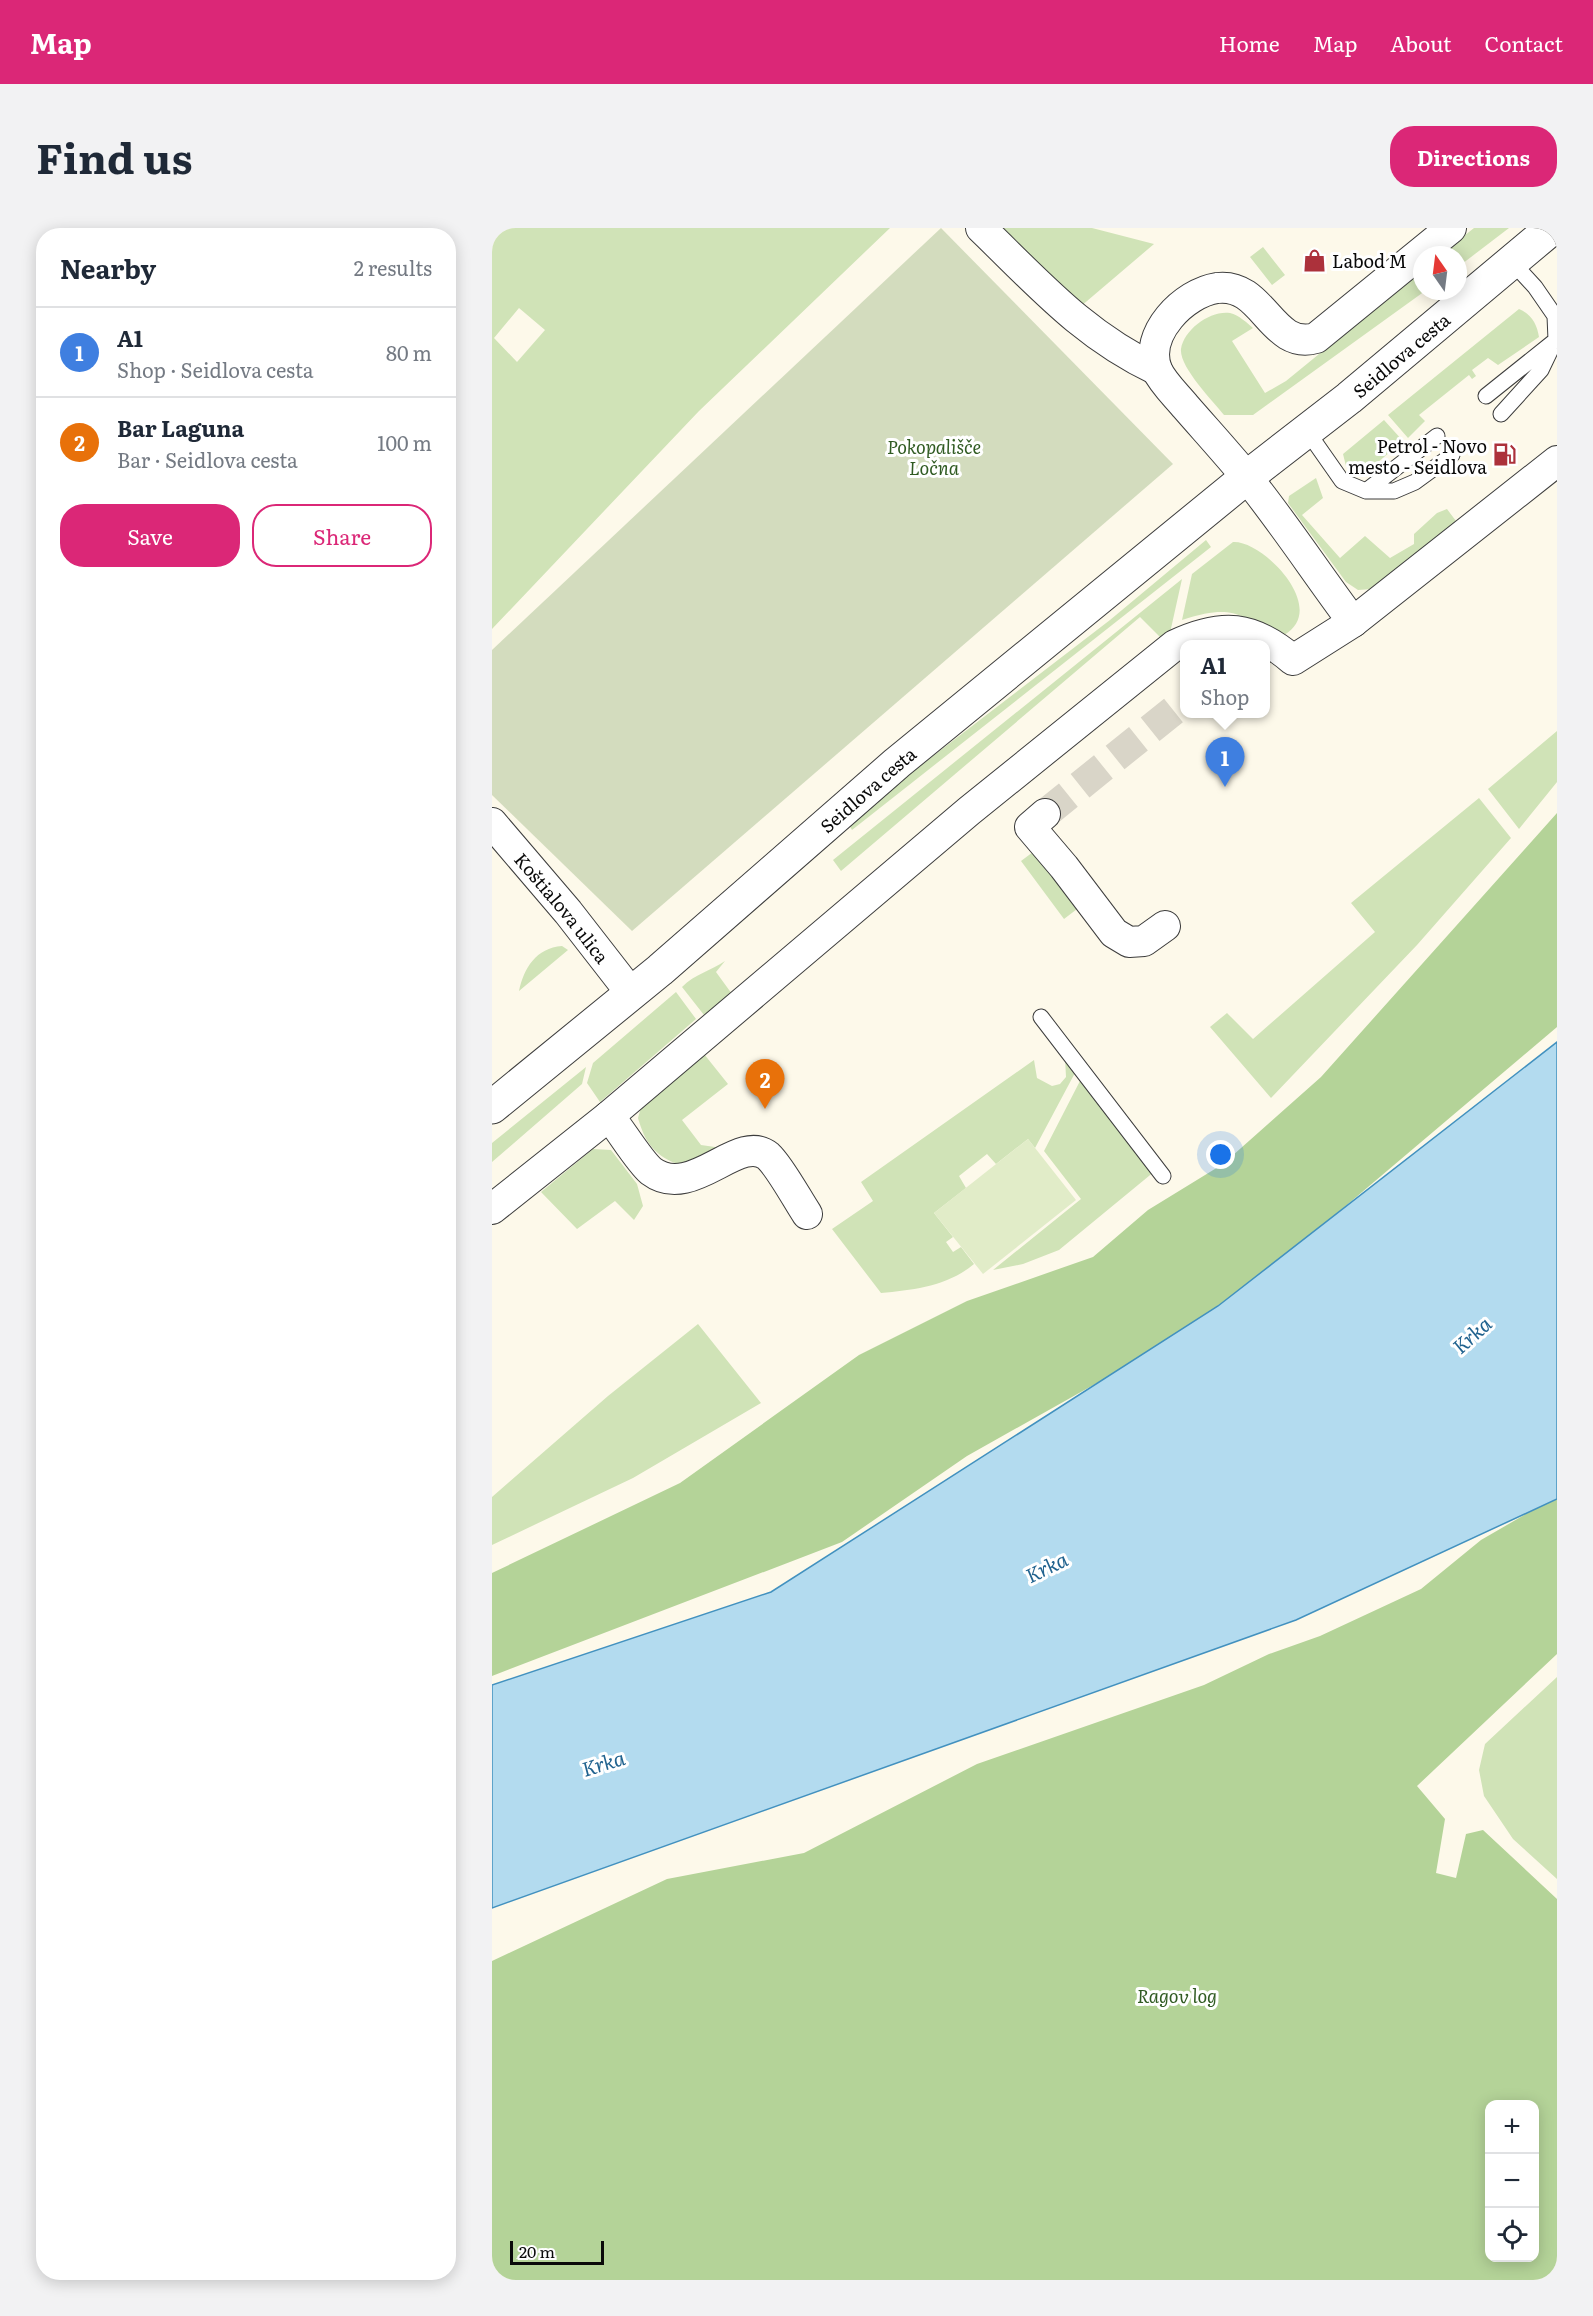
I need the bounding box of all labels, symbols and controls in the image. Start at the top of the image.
text: Map [30,21,92,63]
text: Home [1219,27,1280,58]
text: Map [1313,27,1357,58]
text: About [1390,27,1452,58]
text: Contact [1485,27,1563,58]
text: Find us [36,125,193,187]
button: Directions [1390,126,1557,187]
north arrow [1413,246,1467,300]
shop icon: Labod M [1301,247,1327,273]
place label: Labod M [1332,247,1407,274]
text: Nearby [60,248,156,287]
text: 2 results [354,252,432,282]
street label: Seidlova cesta [1346,306,1456,403]
text: A1 [117,321,143,354]
text: 1 [75,337,84,367]
text: 80 m [386,337,432,367]
text: Shop · Seidlova cesta [117,354,314,384]
text: Bar Laguna [117,411,244,444]
text: 2 [74,427,85,457]
text: 100 m [377,427,432,457]
place label: Petrol - Novo mesto - Seidlova [1348,432,1487,480]
park label: Pokopališče Ločna [887,433,981,481]
fuel station icon: Petrol - Novo mesto - Seidlova [1492,442,1518,468]
text: Bar · Seidlova cesta [117,444,298,474]
button: Save [60,504,240,567]
button: Share [252,504,432,567]
popup [1180,640,1270,718]
text: A1 [1201,648,1226,681]
text: Shop [1201,681,1249,711]
pin: 1 [1206,738,1244,787]
street label: Seidlova cesta [813,739,922,839]
street label: Koštialova ulica [509,846,616,969]
pin: 2 [746,1060,784,1109]
your location [1206,1140,1235,1169]
water label: Krka [1445,1308,1498,1360]
water label: Krka [1020,1543,1073,1589]
water label: Krka [578,1741,629,1783]
park label: Ragov log [1137,1982,1217,2009]
map controls [1485,2100,1539,2262]
button: + [1485,2100,1539,2154]
button: − [1485,2154,1539,2208]
button: locate [1485,2208,1539,2262]
scale bar [510,2238,604,2266]
text: 20 m [519,2239,555,2263]

